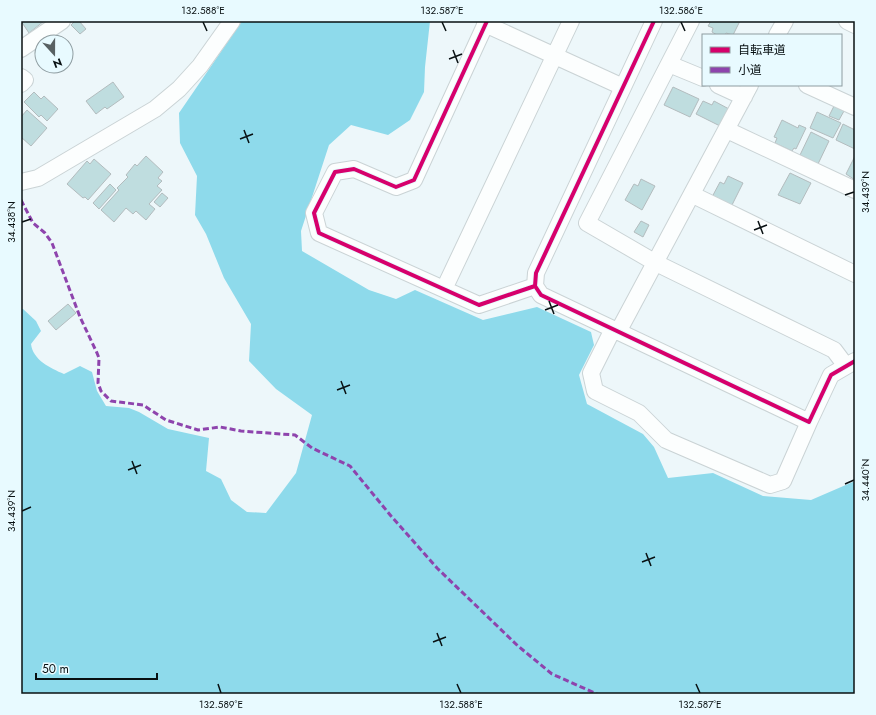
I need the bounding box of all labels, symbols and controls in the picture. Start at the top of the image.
text: 132.588°E [181,3,225,18]
text: 132.587°E [420,3,464,18]
text: 132.586°E [659,3,703,18]
north arrow [34,34,74,74]
legend [702,34,842,86]
text: 自転車道 [738,41,786,59]
text: N [51,54,65,72]
text: 小道 [738,61,762,79]
text: 34.439°N [858,171,873,213]
text: 34.438°N [4,201,19,243]
text: 34.440°N [858,459,873,501]
text: 34.439°N [4,490,19,532]
scale bar [36,655,157,681]
text: 50 m [42,660,69,678]
text: 132.589°E [199,697,243,712]
text: 132.588°E [439,697,483,712]
text: 132.587°E [678,697,722,712]

